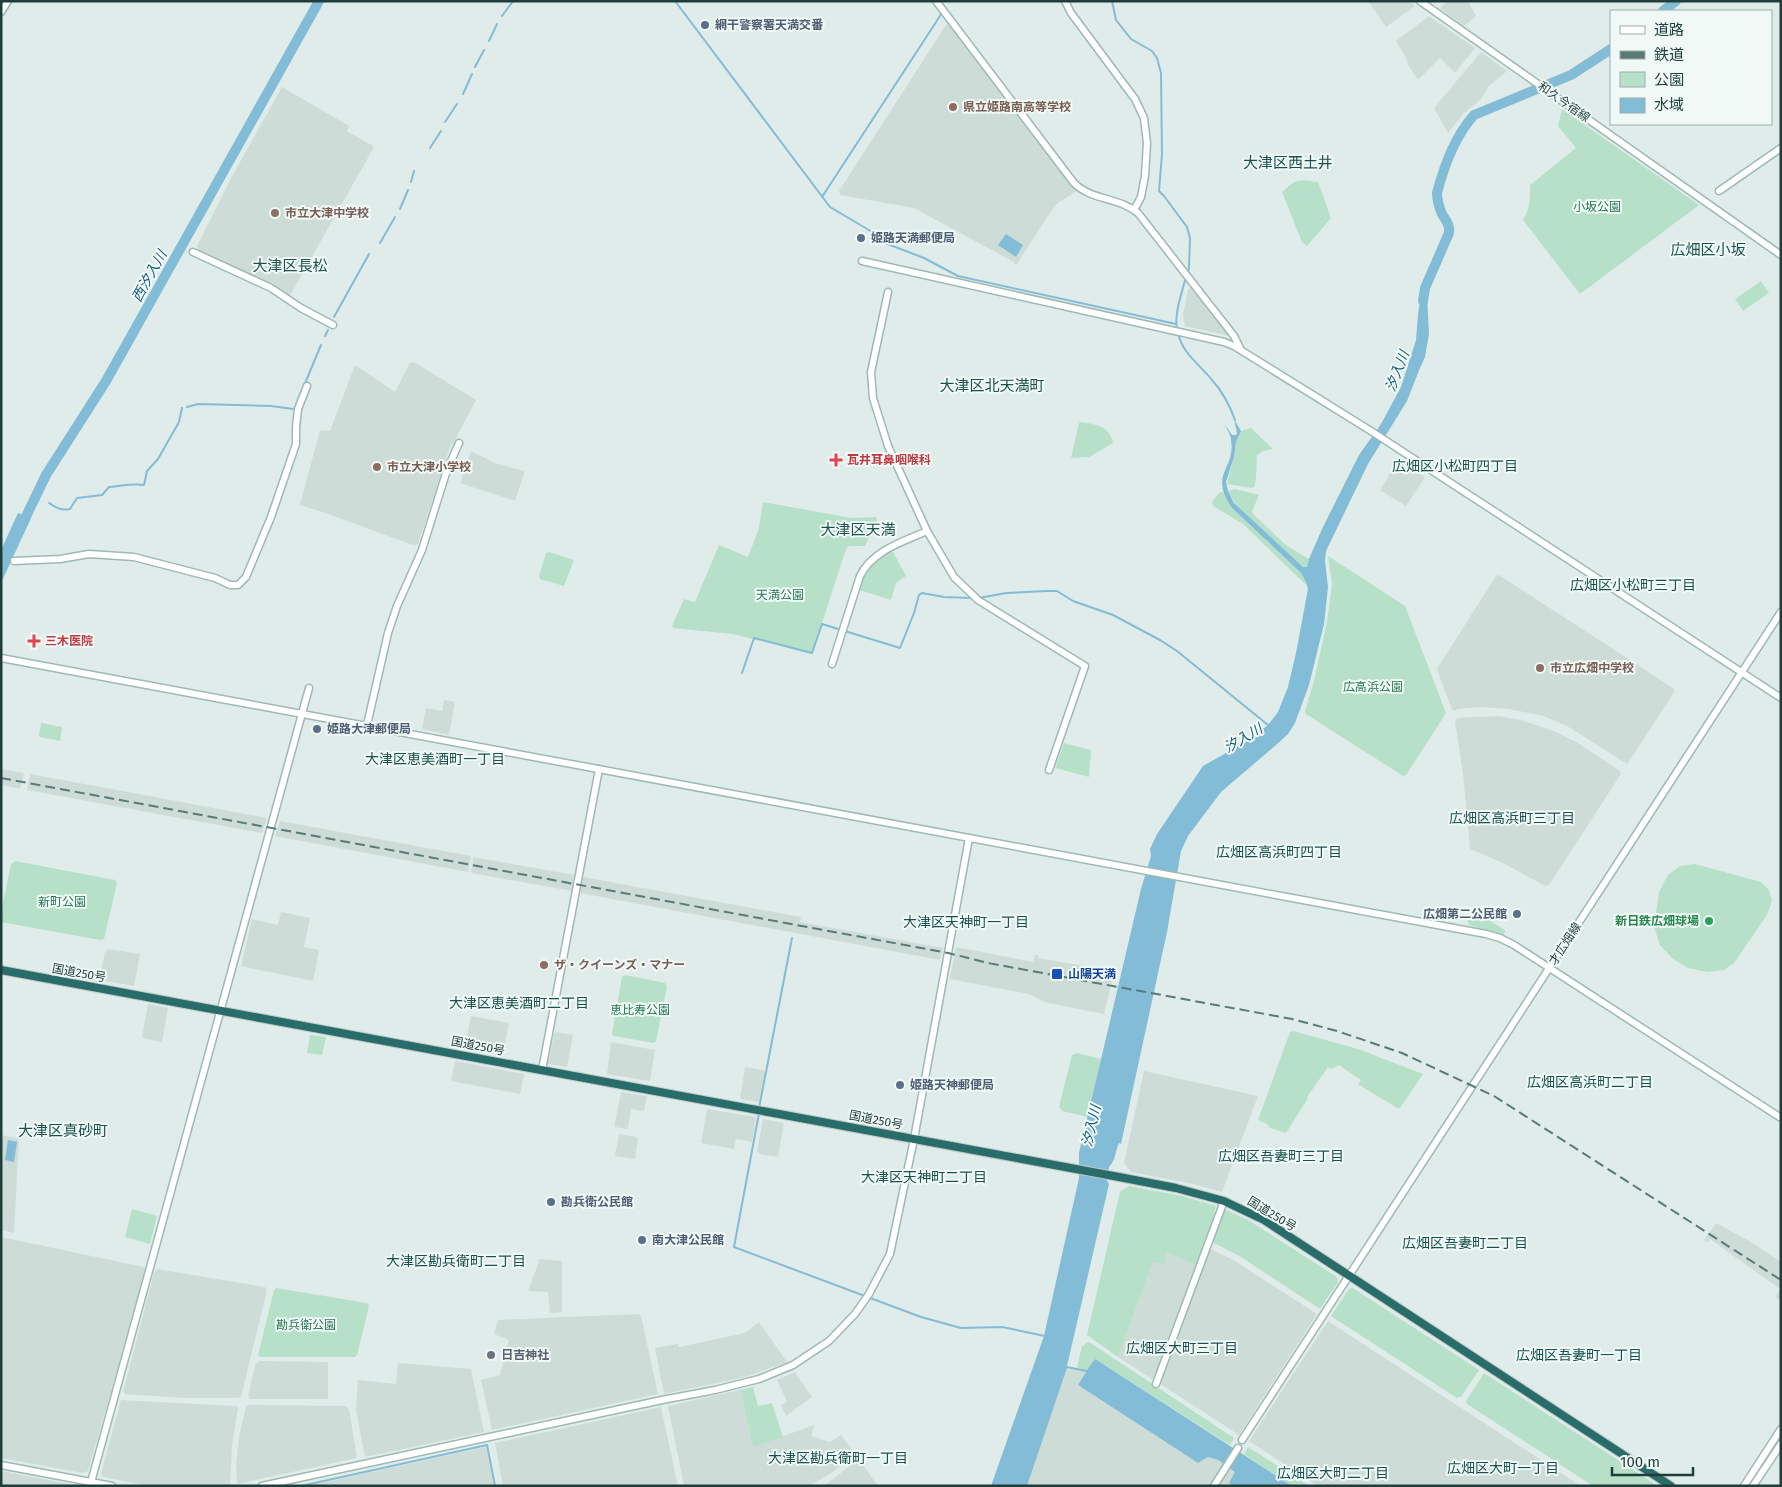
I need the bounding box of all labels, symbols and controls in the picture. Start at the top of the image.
legend [1610,10,1772,125]
place label: 網干警察署天満交番 [715,18,824,32]
marker: 網干警察署天満交番 [699,19,711,31]
text: 道路 [1654,21,1684,39]
text: 鉄道 [1654,46,1684,64]
text: 公園 [1654,71,1684,89]
street label: 和久今宿線 [1535,79,1593,125]
text: 水域 [1654,96,1684,114]
place label: 県立姫路南高等学校 [963,100,1071,114]
marker: 県立姫路南高等学校 [947,101,959,113]
district label: 大津区西土井 [1243,154,1333,172]
park label: 小坂公園 [1573,200,1621,214]
place label: 市立大津中学校 [285,206,369,220]
marker: 市立大津中学校 [269,207,281,219]
place label: 姫路天満郵便局 [871,231,955,245]
marker: 姫路天満郵便局 [855,232,867,244]
district label: 広畑区小坂 [1670,241,1746,259]
water label: 西汐入川 [128,246,171,305]
district label: 大津区長松 [252,257,328,275]
water label: 汐入川 [1382,347,1414,394]
district label: 大津区北天満町 [939,377,1045,395]
marker: 瓦井耳鼻咽喉科 [829,453,843,467]
place label: 瓦井耳鼻咽喉科 [847,453,931,467]
district label: 広畑区小松町四丁目 [1392,458,1518,475]
place label: 市立大津小学校 [387,460,471,474]
marker: 市立大津小学校 [371,461,383,473]
district label: 大津区天満 [820,521,896,539]
district label: 広畑区小松町三丁目 [1570,577,1696,594]
park label: 天満公園 [756,588,804,602]
marker: 三木医院 [27,634,41,648]
place label: 三木医院 [45,634,93,648]
place label: 市立広畑中学校 [1550,661,1634,675]
marker: 市立広畑中学校 [1534,662,1546,674]
park label: 広高浜公園 [1343,680,1403,694]
water label: 汐入川 [1221,719,1267,757]
place label: 姫路大津郵便局 [327,722,411,736]
marker: 姫路大津郵便局 [311,723,323,735]
district label: 大津区恵美酒町一丁目 [365,751,505,768]
district label: 広畑区高浜町三丁目 [1449,810,1575,827]
district label: 広畑区高浜町四丁目 [1216,844,1342,861]
park label: 新町公園 [38,895,86,909]
place label: 広畑第二公民館 [1423,907,1507,921]
marker: 広畑第二公民館 [1511,908,1523,920]
district label: 大津区天神町一丁目 [903,914,1029,931]
place label: 新日鉄広畑球場 [1615,914,1699,928]
marker: 新日鉄広畑球場 [1703,915,1715,927]
street label: 才広畑線 [1546,920,1584,968]
place label: ザ・クイーンズ・マナー [554,958,685,972]
marker: ザ・クイーンズ・マナー [538,959,550,971]
street label: 国道250号 [51,961,107,985]
marker: 山陽天満 [1050,967,1064,981]
place label: 山陽天満 [1068,967,1116,981]
district label: 大津区恵美酒町二丁目 [449,995,589,1012]
park label: 恵比寿公園 [610,1003,670,1017]
street label: 国道250号 [450,1034,506,1058]
district label: 広畑区高浜町二丁目 [1527,1074,1653,1091]
place label: 姫路天神郵便局 [910,1078,994,1092]
marker: 姫路天神郵便局 [894,1079,906,1091]
water label: 汐入川 [1078,1102,1105,1148]
street label: 国道250号 [848,1108,904,1132]
district label: 大津区真砂町 [18,1122,108,1140]
district label: 広畑区吾妻町三丁目 [1218,1148,1344,1165]
district label: 大津区天神町二丁目 [861,1169,987,1186]
street label: 国道250号 [1245,1194,1299,1234]
place label: 勘兵衛公民館 [561,1195,633,1209]
marker: 勘兵衛公民館 [545,1196,557,1208]
place label: 南大津公民館 [652,1233,724,1247]
marker: 南大津公民館 [636,1234,648,1246]
district label: 広畑区吾妻町二丁目 [1402,1235,1528,1252]
district label: 大津区勘兵衛町二丁目 [386,1253,526,1270]
park label: 勘兵衛公園 [276,1318,336,1332]
district label: 広畑区大町三丁目 [1126,1340,1238,1357]
district label: 広畑区吾妻町一丁目 [1516,1347,1642,1364]
place label: 日吉神社 [501,1348,549,1362]
marker: 日吉神社 [485,1349,497,1361]
scale bar [1612,1444,1693,1476]
district label: 大津区勘兵衛町一丁目 [768,1450,908,1467]
text: 100 m [1620,1453,1660,1471]
district label: 広畑区大町一丁目 [1447,1460,1559,1477]
district label: 広畑区大町二丁目 [1277,1465,1389,1482]

